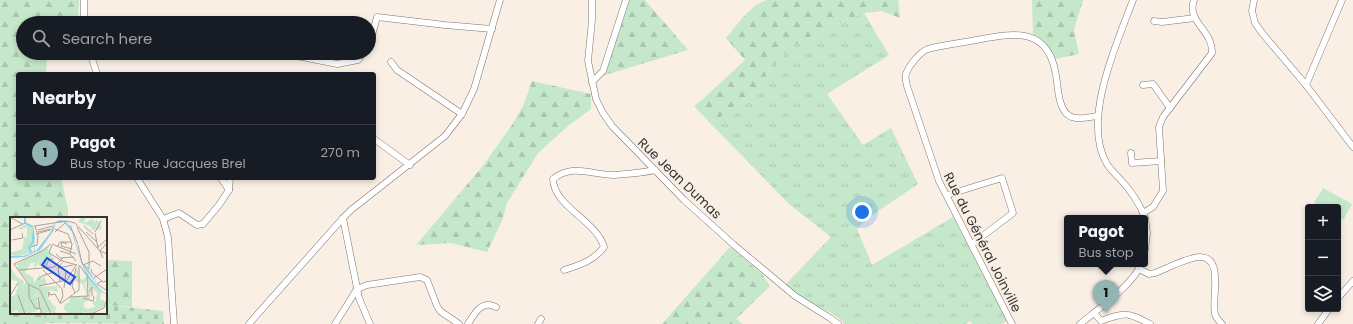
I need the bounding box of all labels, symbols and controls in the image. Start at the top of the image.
search box [16,16,376,60]
icon: search [30,27,52,49]
text: Search here [62,28,152,49]
text: Nearby [32,86,96,110]
text: Pagot [70,132,115,153]
street label: Rue Jean Dumas [634,133,726,223]
text: 1 [43,143,47,162]
text: 270 m [320,143,360,162]
text: Bus stop · Rue Jacques Brel [70,154,246,173]
street label: Rue du Général Joinville [939,169,1026,316]
your location [852,202,872,222]
map controls [1305,204,1341,312]
button: + [1305,204,1341,240]
popup [1064,215,1148,267]
inset map [10,217,107,314]
text: Pagot [1078,221,1124,242]
button: − [1305,240,1341,276]
text: Bus stop [1078,243,1134,262]
button: layers [1305,276,1341,312]
pin: 1 [1093,280,1119,313]

